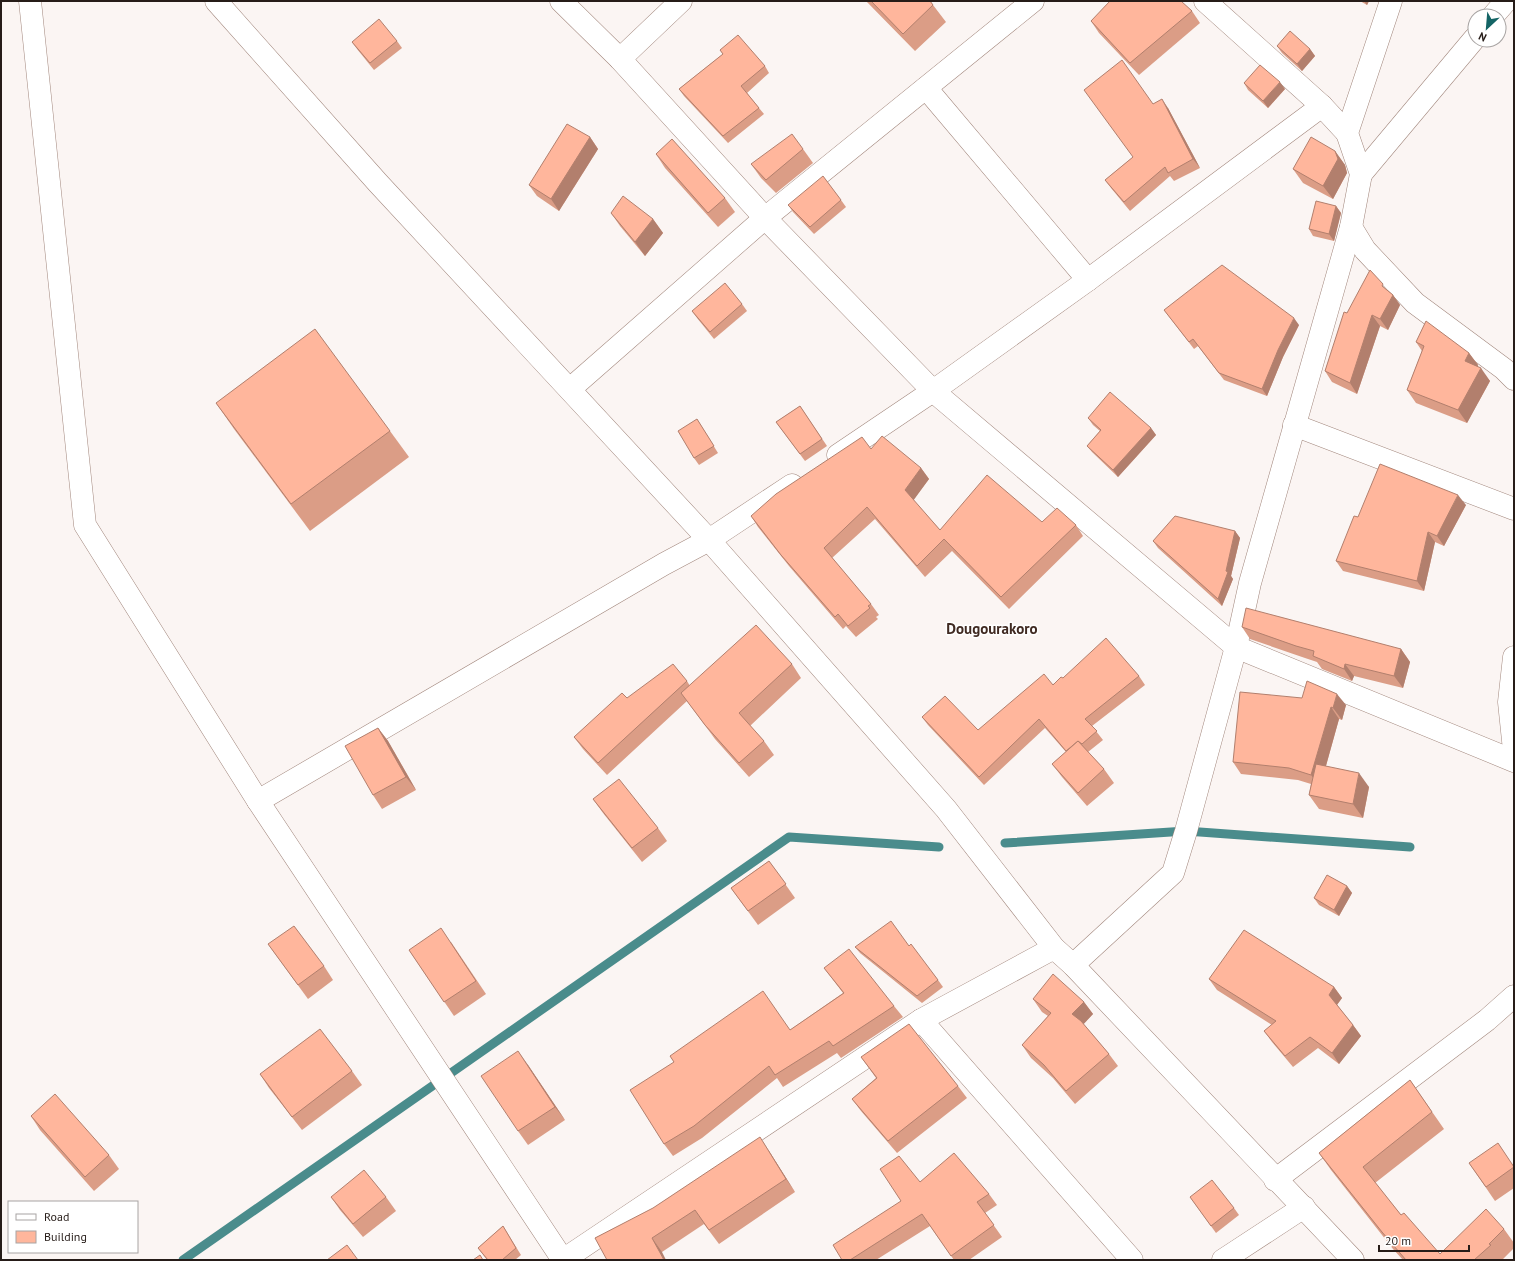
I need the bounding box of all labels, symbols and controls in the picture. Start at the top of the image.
north arrow [1467,8,1507,48]
text: N [1476,29,1489,45]
district label: Dougourakoro [946,619,1038,638]
legend [8,1201,138,1253]
text: Road [44,1209,69,1224]
scale bar [1379,1227,1469,1253]
text: Building [44,1229,87,1244]
text: 20 m [1385,1233,1411,1248]

